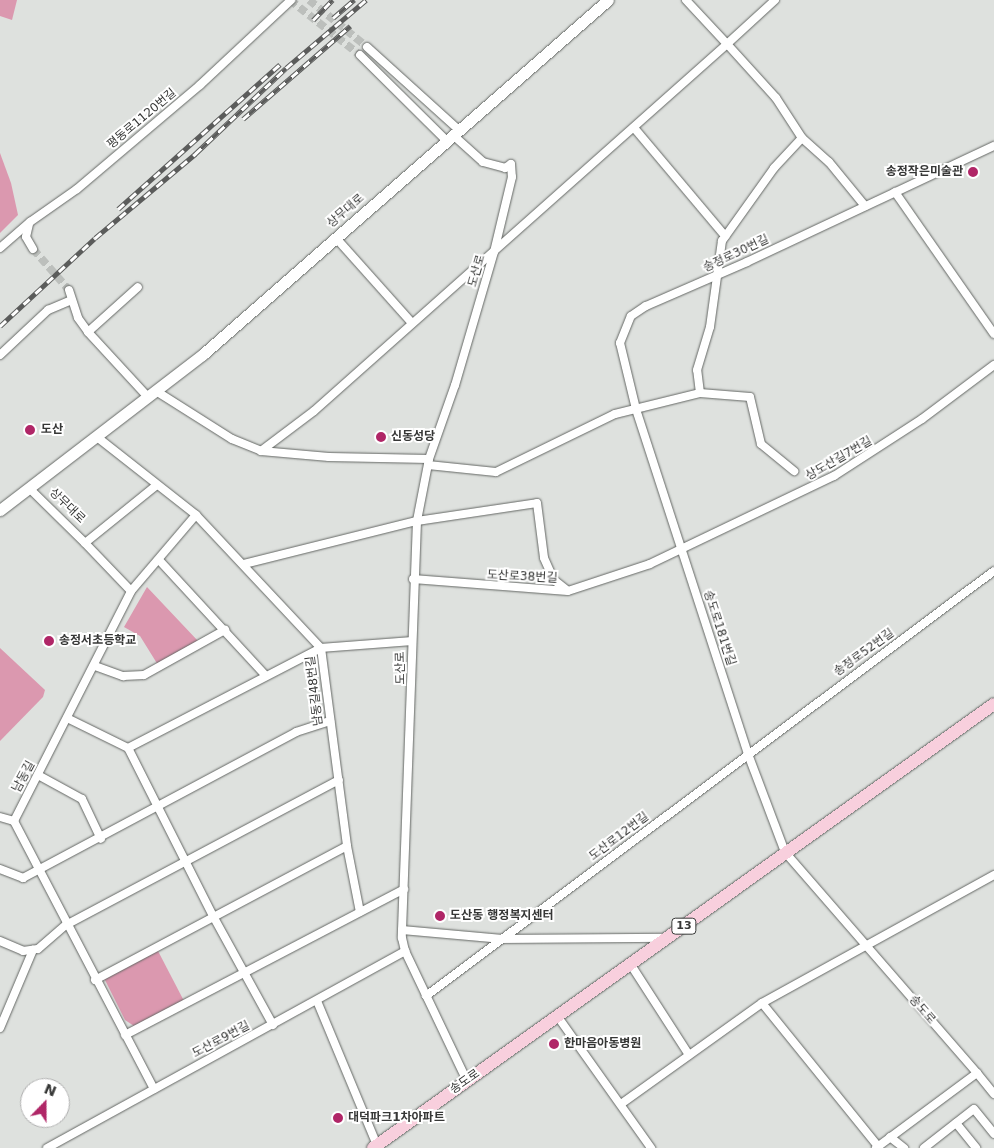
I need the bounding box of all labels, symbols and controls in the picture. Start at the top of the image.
street label: 평동로1120번길 [105,86,179,152]
place label: 송정작은미술관 [886,165,963,179]
marker: 송정작은미술관 [967,166,979,178]
street label: 상무대로 [325,191,367,231]
street label: 송정로30번길 [701,233,771,275]
street label: 도산로 [466,253,488,289]
marker: 도산 [23,423,37,437]
place label: 도산 [41,423,63,437]
place label: 신동성당 [391,430,435,444]
marker: 신동성당 [375,431,387,443]
street label: 상도산길7번길 [803,434,875,484]
street label: 상무대로 [46,485,88,527]
street label: 도산로38번길 [486,568,558,586]
street label: 송도로181번길 [700,589,738,667]
street label: 송정로52번길 [831,626,897,680]
place label: 송정서초등학교 [59,634,136,648]
marker: 송정서초등학교 [43,635,55,647]
street label: 도산로 [394,651,408,685]
street label: 남동길48번길 [304,655,326,727]
street label: 남동길 [10,759,38,795]
street label: 도산로12번길 [587,810,651,864]
place label: 도산동 행정복지센터 [450,909,554,923]
marker: 도산동 행정복지센터 [434,910,446,922]
road number: 13 [670,918,698,934]
street label: 송도로 [906,993,938,1027]
street label: 도산로9번길 [190,1019,252,1061]
place label: 한마음아동병원 [564,1037,641,1051]
marker: 한마음아동병원 [548,1038,560,1050]
street label: 송도로 [447,1067,483,1097]
north arrow [20,1078,70,1128]
text: N [42,1080,59,1100]
place label: 대덕파크1차아파트 [348,1111,445,1125]
marker: 대덕파크1차아파트 [332,1112,344,1124]

